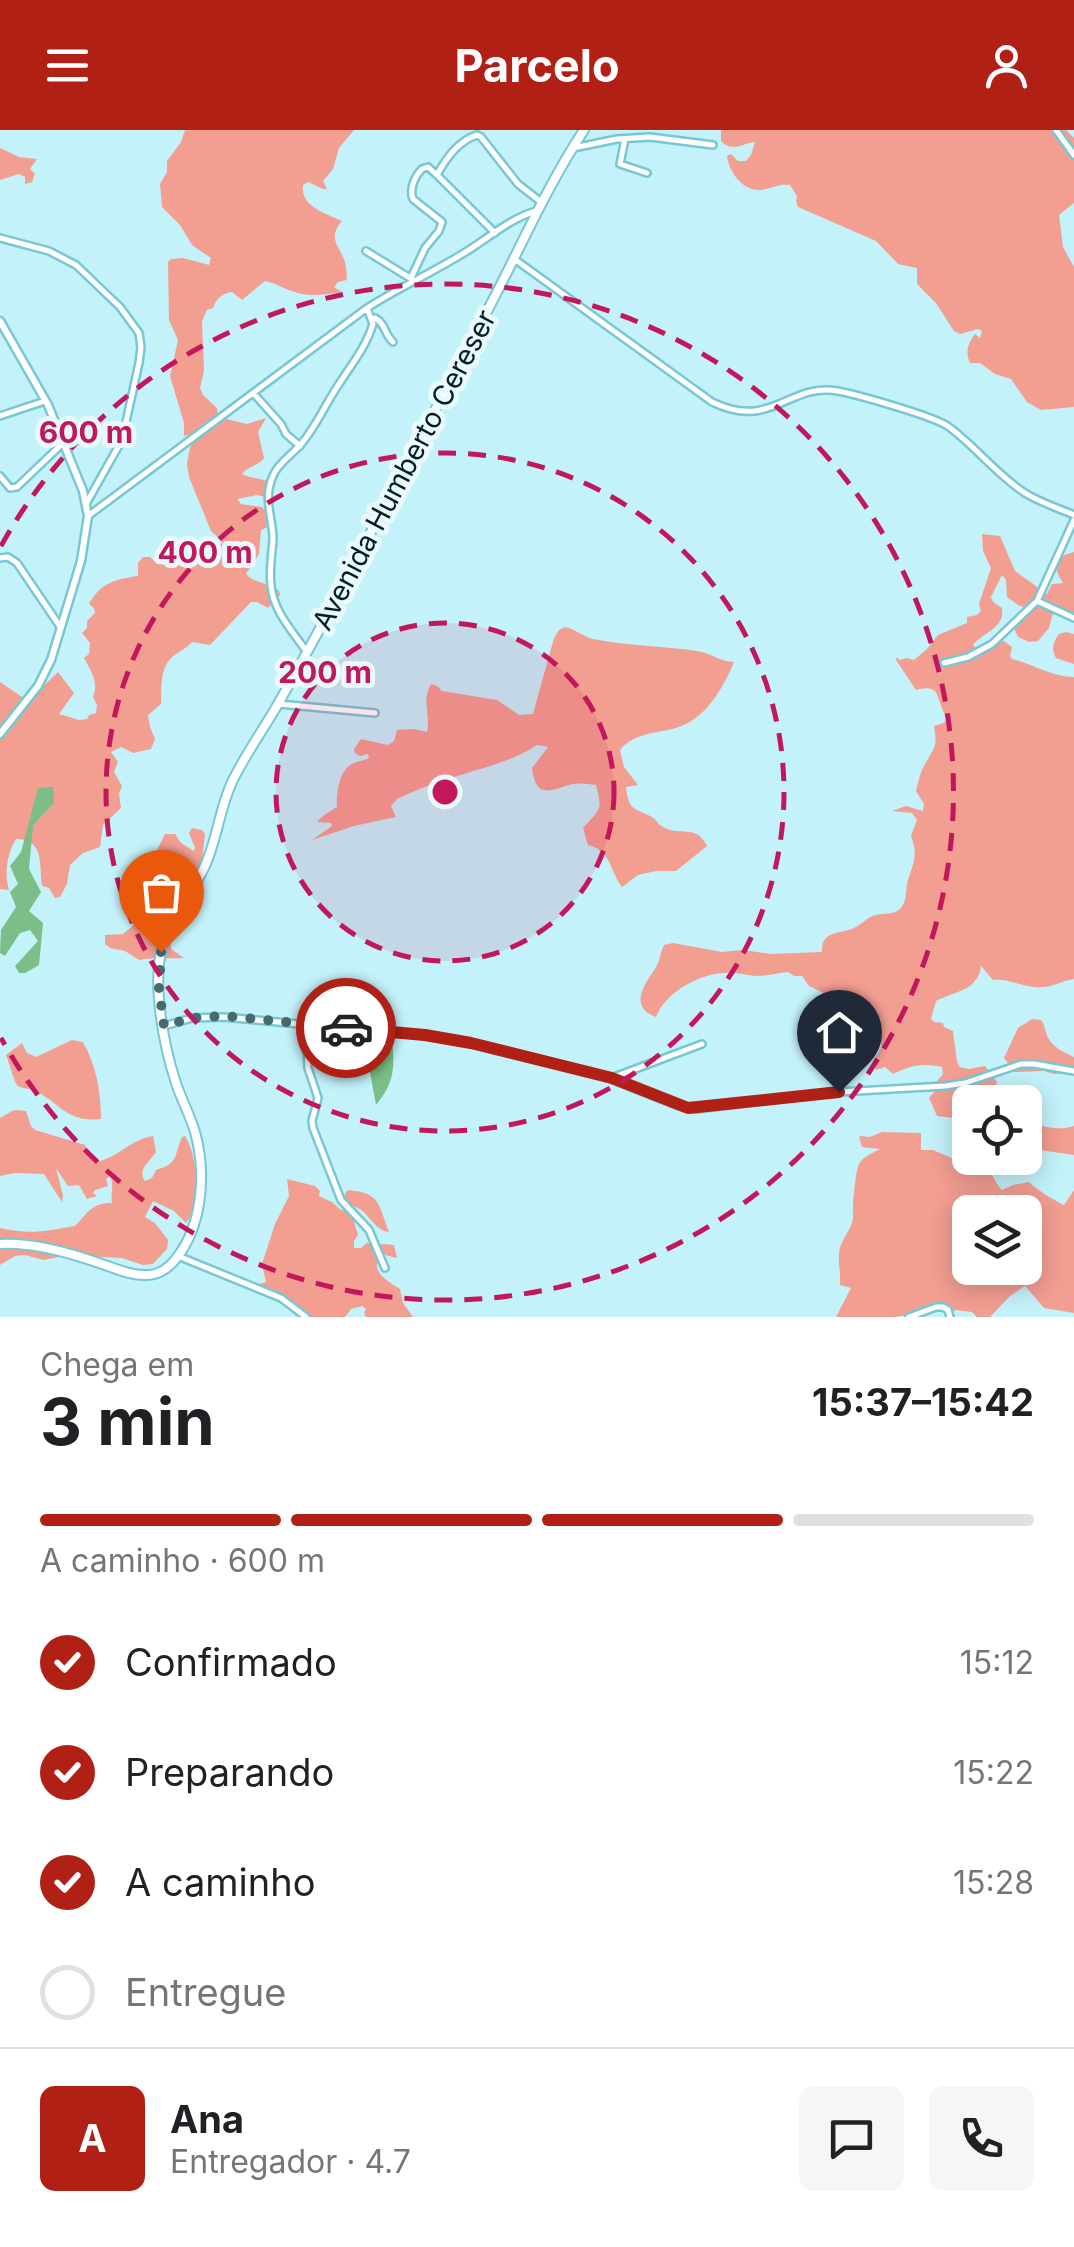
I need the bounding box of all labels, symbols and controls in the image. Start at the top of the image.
icon: menu [40,38,95,93]
text: Parcelo [454,38,620,93]
icon: person [979,38,1034,93]
street label: Avenida Humberto Cereser [305,304,503,636]
text: 600 m [39,414,133,450]
text: 400 m [157,534,253,570]
text: 200 m [278,654,372,690]
centre of rings [427,774,463,810]
pin [119,850,204,953]
icon: bag [134,865,189,920]
courier [296,978,396,1078]
pin [797,990,882,1093]
icon: car [319,1001,374,1056]
icon: home [812,1005,867,1060]
map controls [952,1085,1042,1285]
button: locate [952,1085,1042,1175]
button: layers [952,1195,1042,1285]
text: Chega em [40,1345,194,1384]
text: 15:37–15:42 [812,1379,1034,1425]
text: 3 min [40,1382,215,1461]
text: A caminho · 600 m [40,1541,325,1580]
icon: check [40,1635,95,1690]
text: Confirmado [125,1639,337,1685]
text: 15:12 [960,1643,1034,1682]
icon: check [40,1745,95,1800]
text: Preparando [125,1749,334,1795]
text: 15:22 [953,1753,1034,1792]
icon: check [40,1855,95,1910]
text: A caminho [125,1859,316,1905]
text: 15:28 [953,1863,1034,1902]
text: Entregue [125,1969,286,2015]
button: chat [799,2086,904,2191]
button: phone [929,2086,1034,2191]
text: Ana [170,2096,244,2142]
text: A [78,2115,107,2161]
text: Entregador · 4.7 [170,2142,411,2181]

